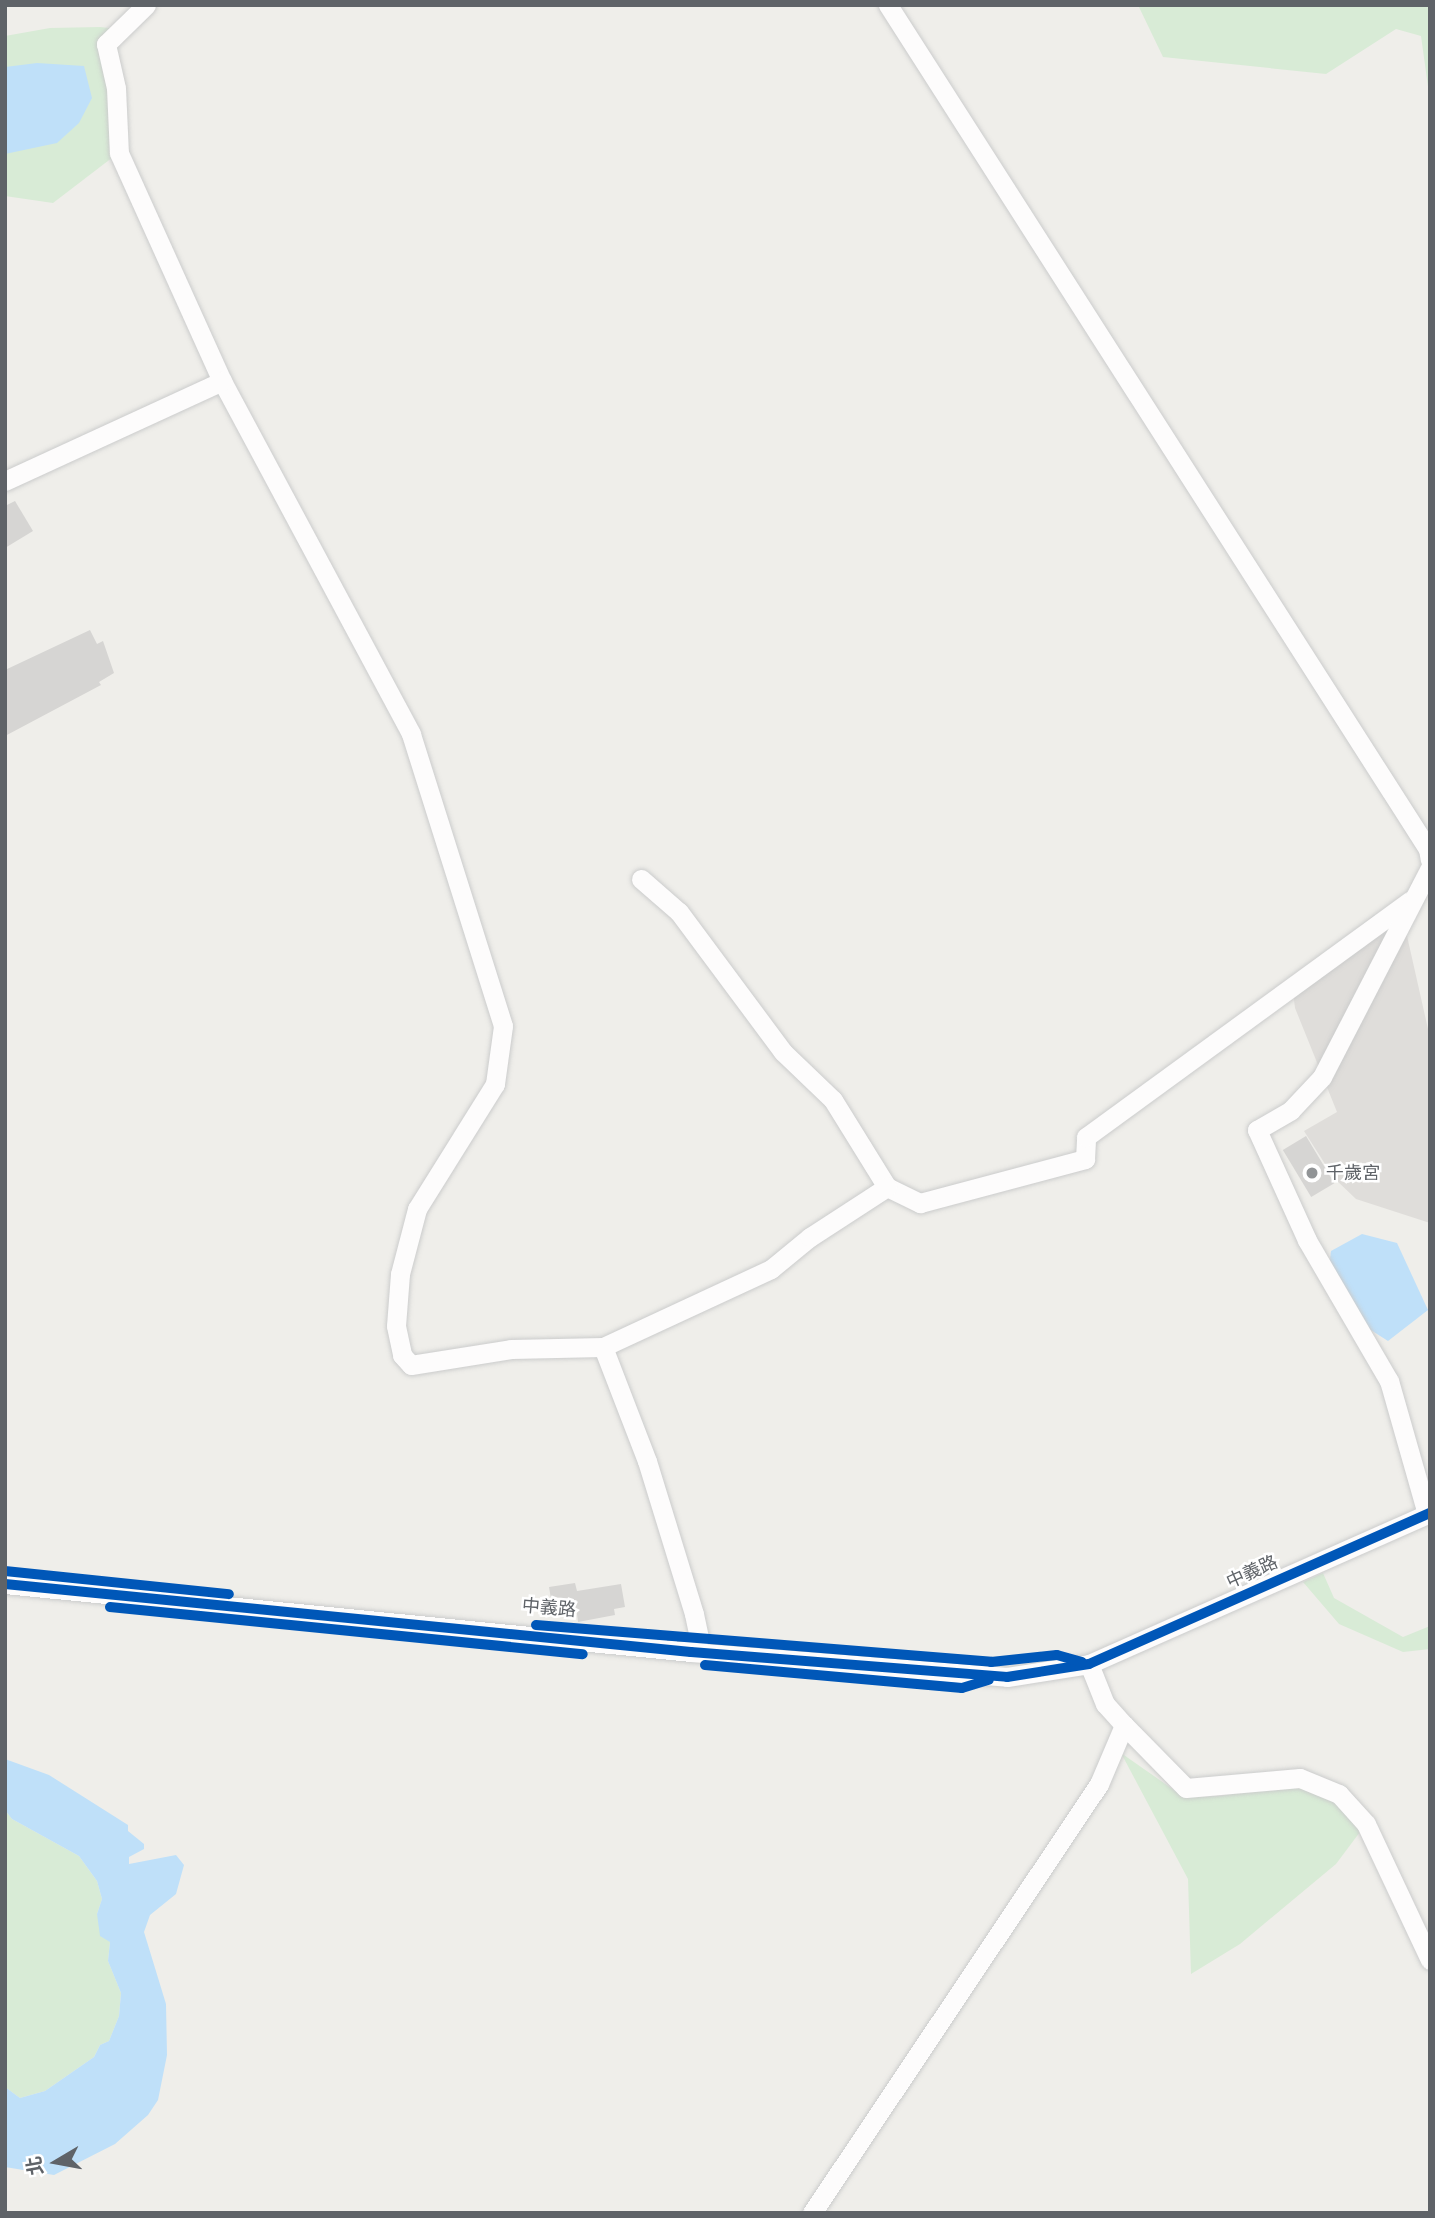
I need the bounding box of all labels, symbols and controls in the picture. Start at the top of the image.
place label: 千歲宮 [1326,1162,1380,1184]
marker: 千歲宮 [1304,1165,1320,1181]
street label: 中義路 [1223,1551,1281,1593]
street label: 中義路 [521,1595,577,1621]
north arrow [21,2127,91,2197]
text: 北 [23,2155,47,2177]

